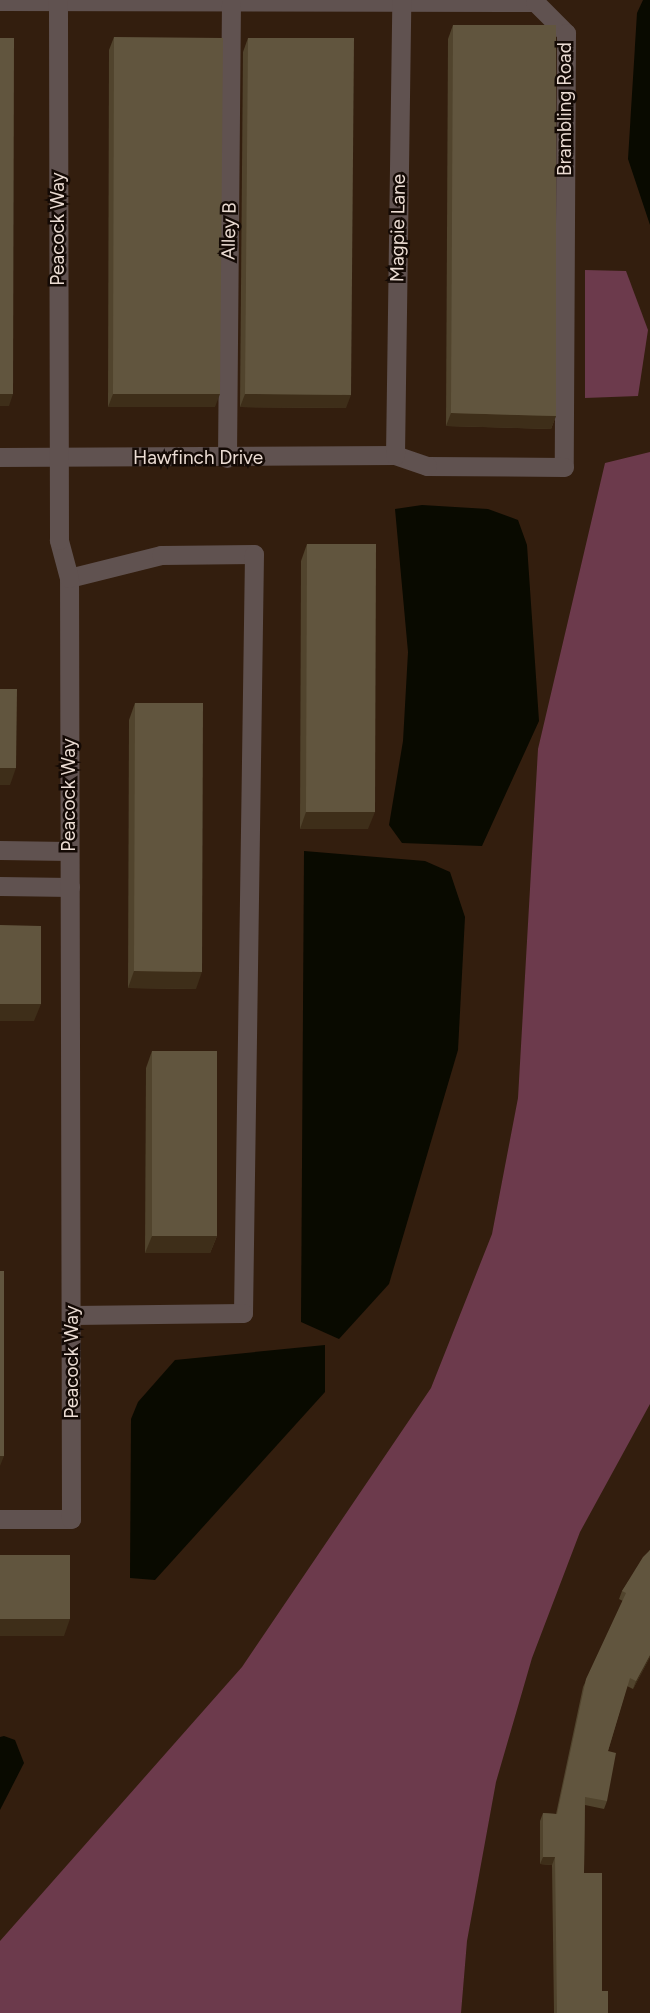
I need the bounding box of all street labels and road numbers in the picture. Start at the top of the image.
street label: Brambling Road [554,42,576,176]
street label: Peacock Way [47,172,69,286]
street label: Magpie Lane [386,174,410,282]
street label: Alley B [217,202,241,260]
street label: Hawfinch Drive [133,447,263,469]
street label: Peacock Way [58,738,80,852]
street label: Peacock Way [61,1305,83,1419]

